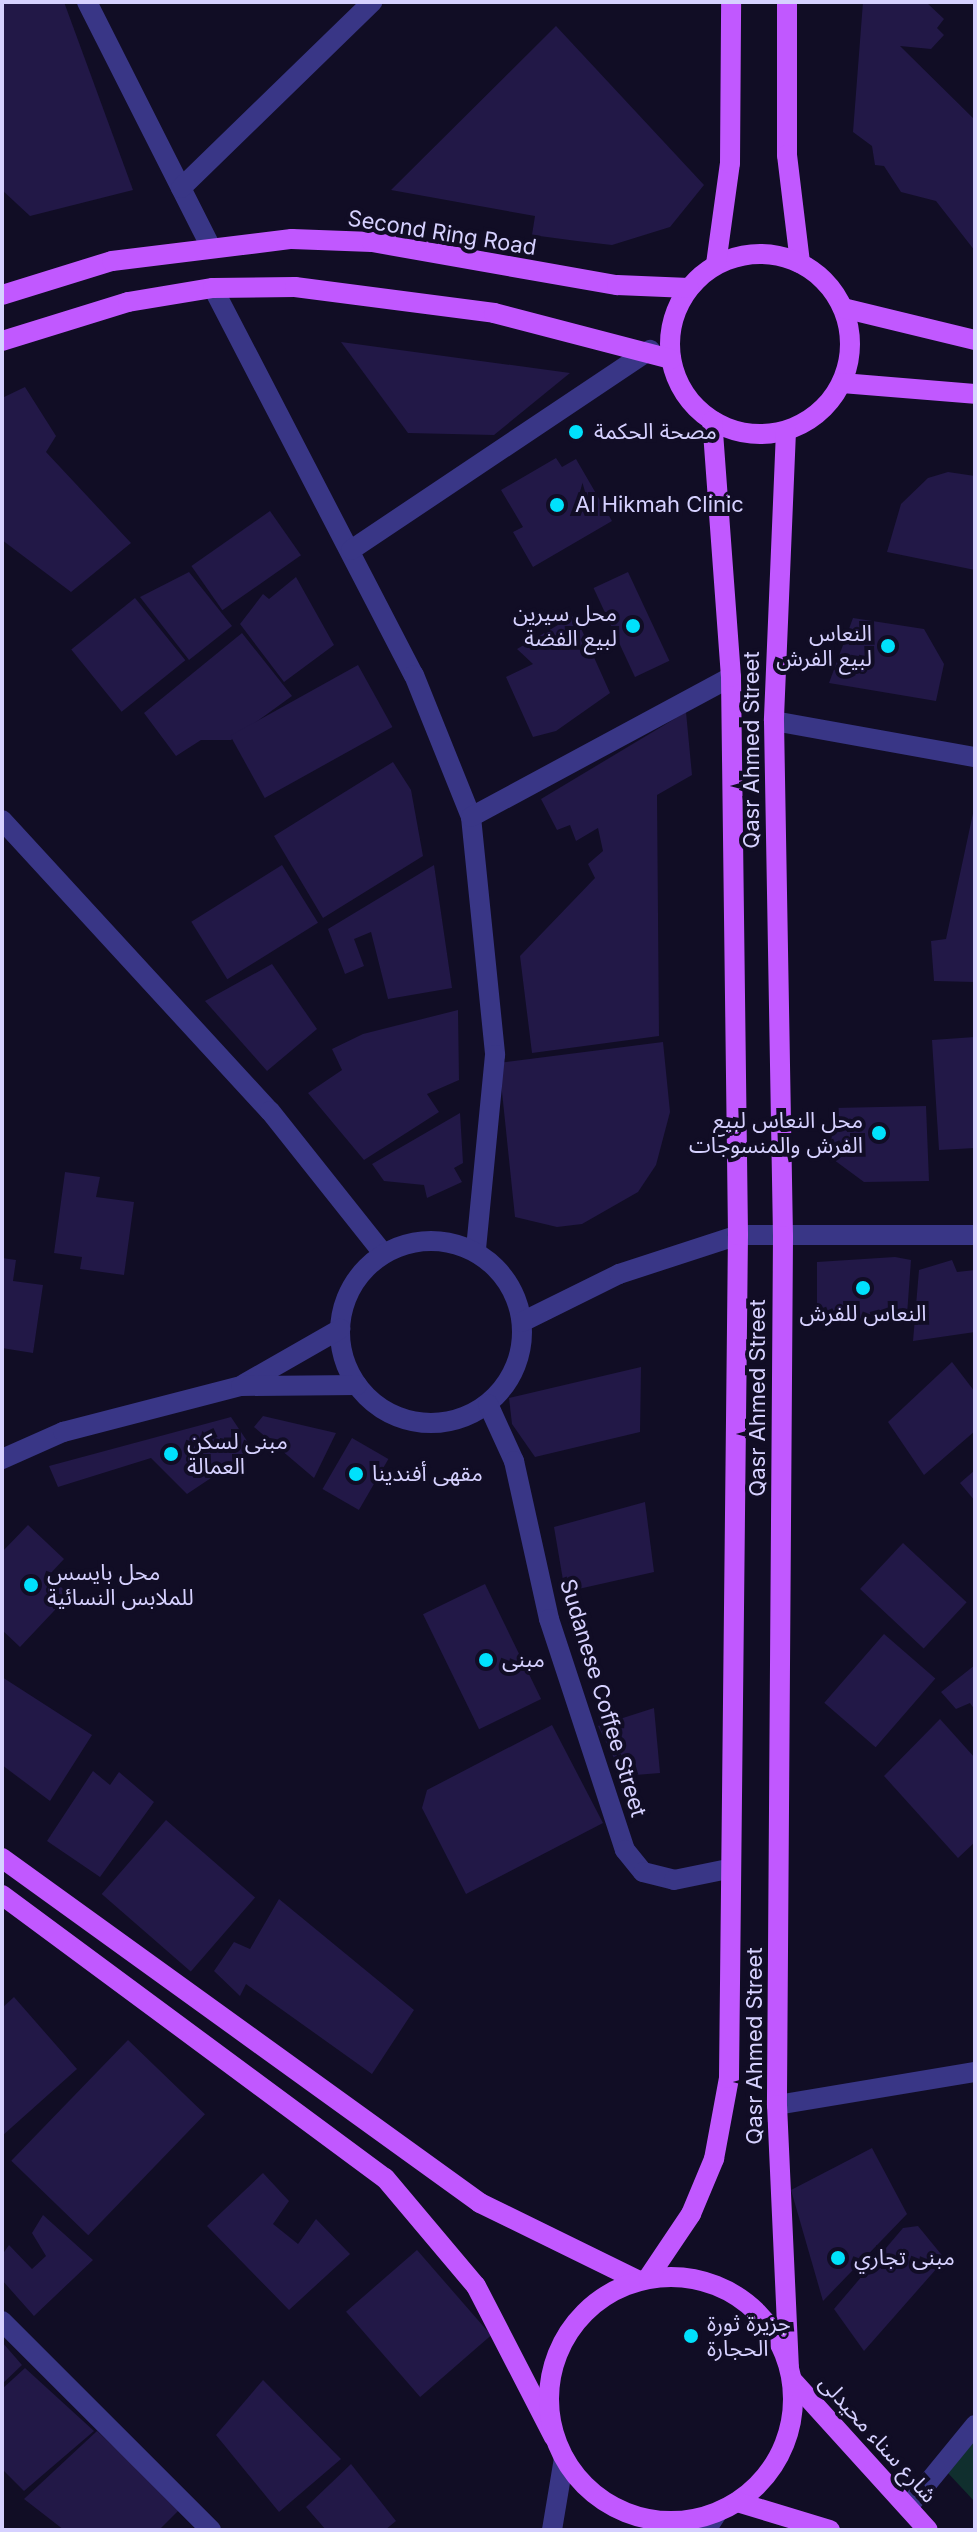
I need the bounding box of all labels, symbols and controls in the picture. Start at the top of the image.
street label: Second Ring Road [346,205,538,261]
place label: مصحة الحكمة [594,419,717,445]
marker: مصحة الحكمة [565,421,587,443]
place label: Al Hikmah Clinic [575,492,744,518]
marker: Al Hikmah Clinic [546,494,568,516]
place label: محل سيرين لبيع الفضة [513,600,617,652]
marker: محل سيرين لبيع الفضة [624,617,642,635]
place label: النعاس لبيع الفرش [776,620,872,672]
marker: النعاس لبيع الفرش [879,637,897,655]
street label: Qasr Ahmed Street [739,651,765,849]
place label: محل النعاس لبيع الفرش والمنسوجات [689,1107,863,1158]
marker: محل النعاس لبيع الفرش والمنسوجات [870,1124,888,1142]
marker: النعاس للفرش [854,1279,872,1297]
street label: Qasr Ahmed Street [745,1299,771,1497]
place label: النعاس للفرش [799,1301,927,1327]
place label: مبنى لسكن العمالة [187,1428,288,1480]
marker: مبنى لسكن العمالة [162,1445,180,1463]
place label: مقهى أفندينا [372,1461,483,1487]
marker: مقهى أفندينا [347,1465,365,1483]
place label: محل بايسس للملابس النسائية [47,1559,194,1610]
marker: محل بايسس للملابس النسائية [22,1576,40,1594]
street label: Sudanese Coffee Street [554,1576,652,1820]
place label: مبنى [502,1647,545,1673]
marker: مبنى [477,1651,495,1669]
street label: Qasr Ahmed Street [742,1947,768,2145]
place label: مبنى تجاري [854,2245,955,2271]
marker: مبنى تجاري [829,2249,847,2267]
place label: جزيرة ثورة الحجارة [707,2310,791,2362]
marker: جزيرة ثورة الحجارة [682,2327,700,2345]
street label: شارع سناء محيدلى [814,2370,942,2508]

